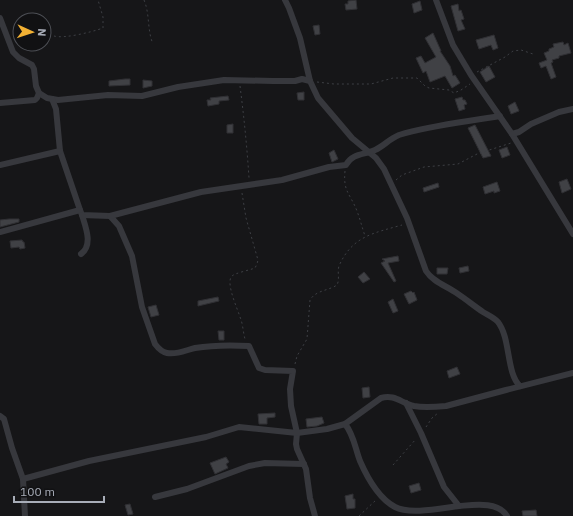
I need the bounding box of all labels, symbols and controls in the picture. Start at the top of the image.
north arrow [12,12,52,52]
text: N [35,28,49,37]
scale bar [14,478,104,504]
text: 100 m [20,484,55,499]

